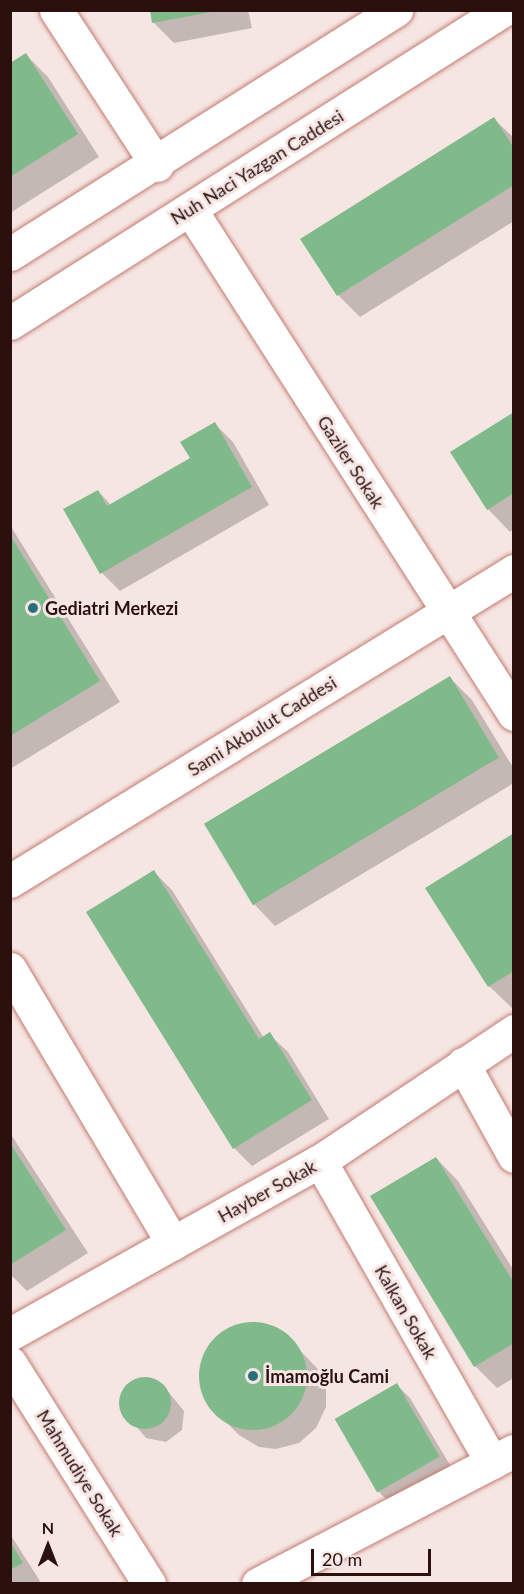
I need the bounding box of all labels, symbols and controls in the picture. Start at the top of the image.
street label: Nuh Naci Yazgan Caddesi [166,105,348,229]
street label: Gaziler Sokak [313,411,389,513]
place label: Gediatri Merkezi [45,597,178,619]
marker: Gediatri Merkezi [26,601,40,615]
street label: Sami Akbulut Caddesi [183,671,341,781]
street label: Hayber Sokak [214,1155,320,1227]
street label: Kalkan Sokak [370,1261,442,1363]
place label: İmamoğlu Cami [265,1365,389,1387]
marker: İmamoğlu Cami [246,1369,260,1383]
street label: Mahmudiye Sokak [32,1406,128,1540]
north arrow [18,1516,78,1576]
text: N [42,1518,54,1537]
scale bar [314,1537,434,1575]
text: 20 m [322,1548,362,1570]

